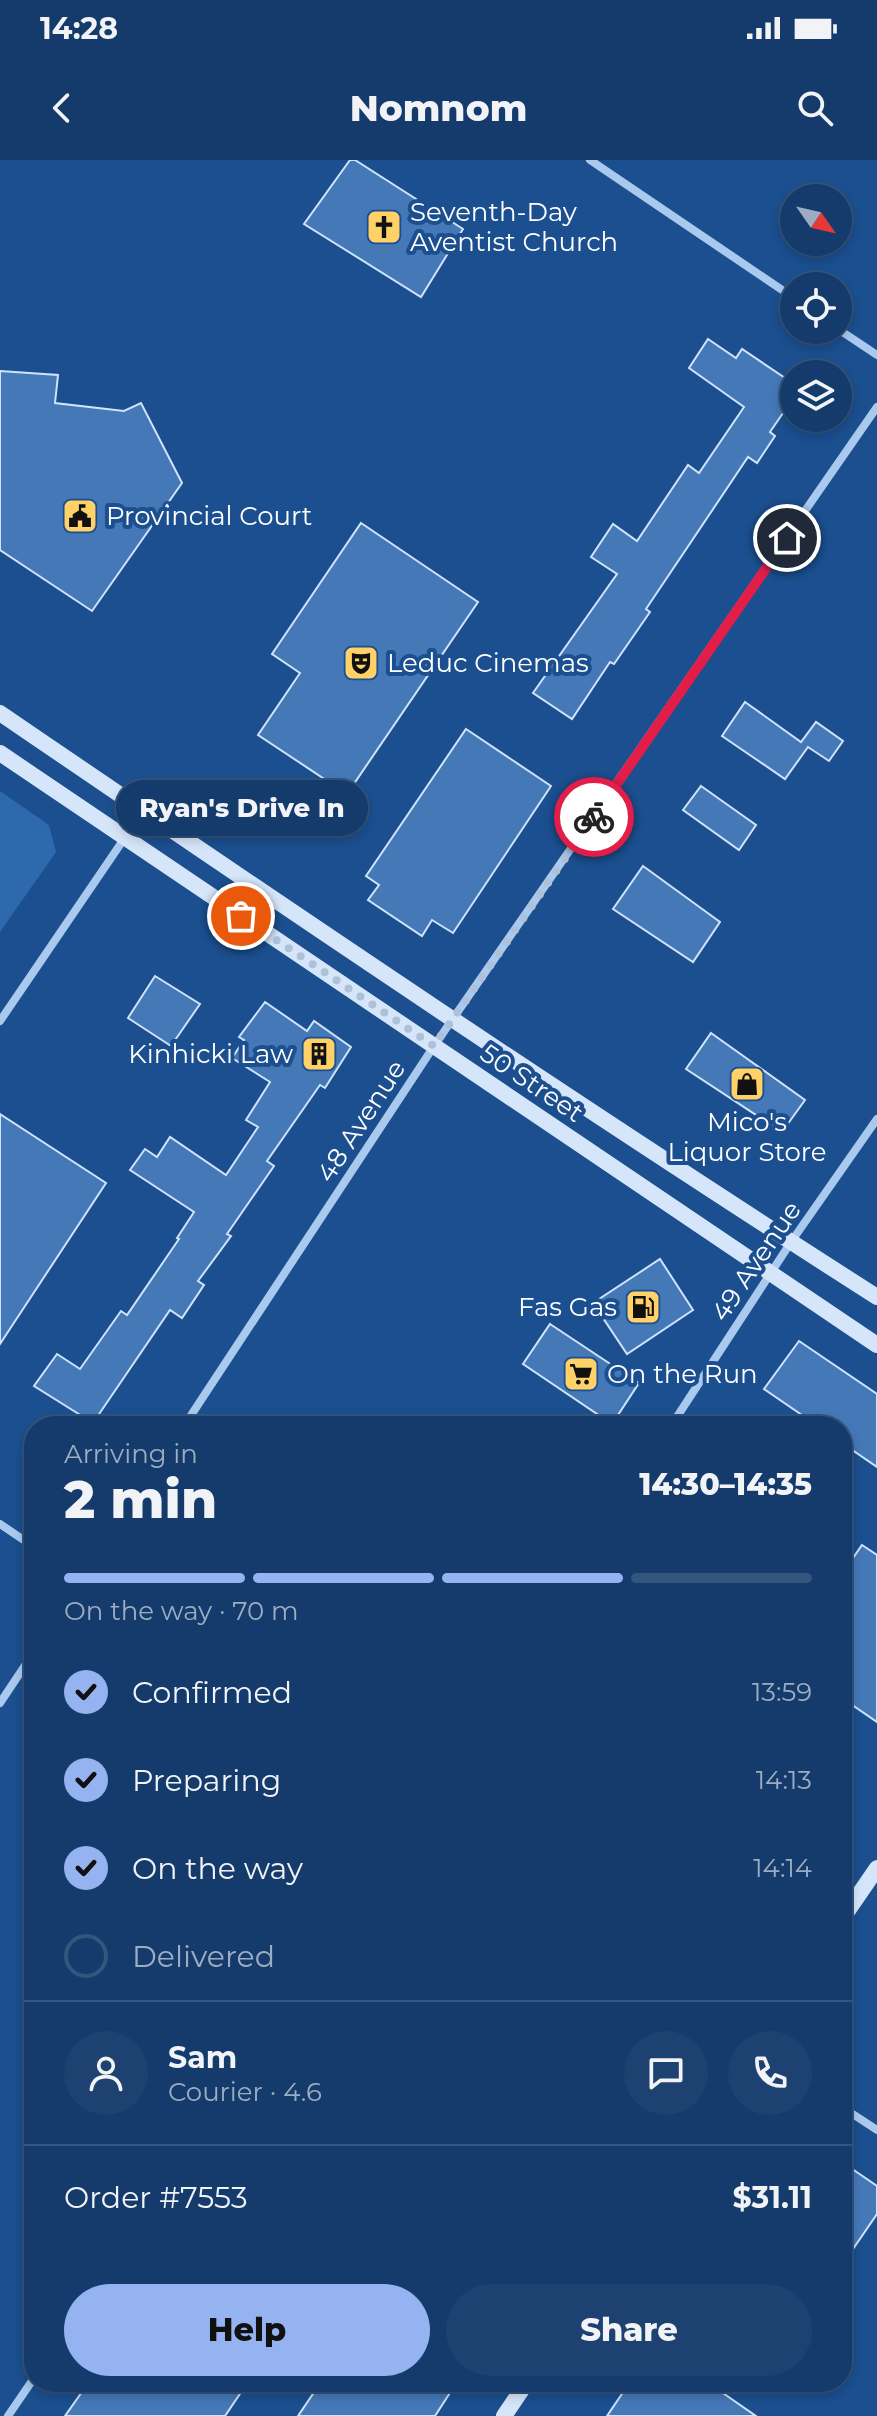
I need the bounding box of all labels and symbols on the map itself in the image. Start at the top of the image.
north arrow [780,184,852,256]
place label: Seventh-Day Aventist Church [410,196,618,258]
church icon: Seventh-Day Aventist Church [365,208,403,246]
public building icon: Provincial Court [61,497,99,535]
place label: Provincial Court [106,500,312,532]
pin [753,504,821,572]
theatre icon: Leduc Cinemas [342,644,380,682]
place label: Leduc Cinemas [387,647,589,679]
courier [554,777,634,857]
callout: Ryan's Drive In [115,780,367,836]
pin [207,882,275,950]
building icon: Kinhicki Law [300,1035,338,1073]
street label: 50 Street [474,1037,590,1129]
place label: Kinhicki Law [128,1038,293,1070]
street label: 48 Avenue [310,1054,412,1188]
shop icon: Mico's Liquor Store [728,1065,766,1103]
place label: Mico's Liquor Store [667,1106,827,1168]
street label: 49 Avenue [704,1195,808,1327]
fuel station icon: Fas Gas [624,1288,662,1326]
place label: Fas Gas [518,1291,617,1323]
supermarket icon: On the Run [562,1355,600,1393]
place label: On the Run [607,1358,758,1390]

